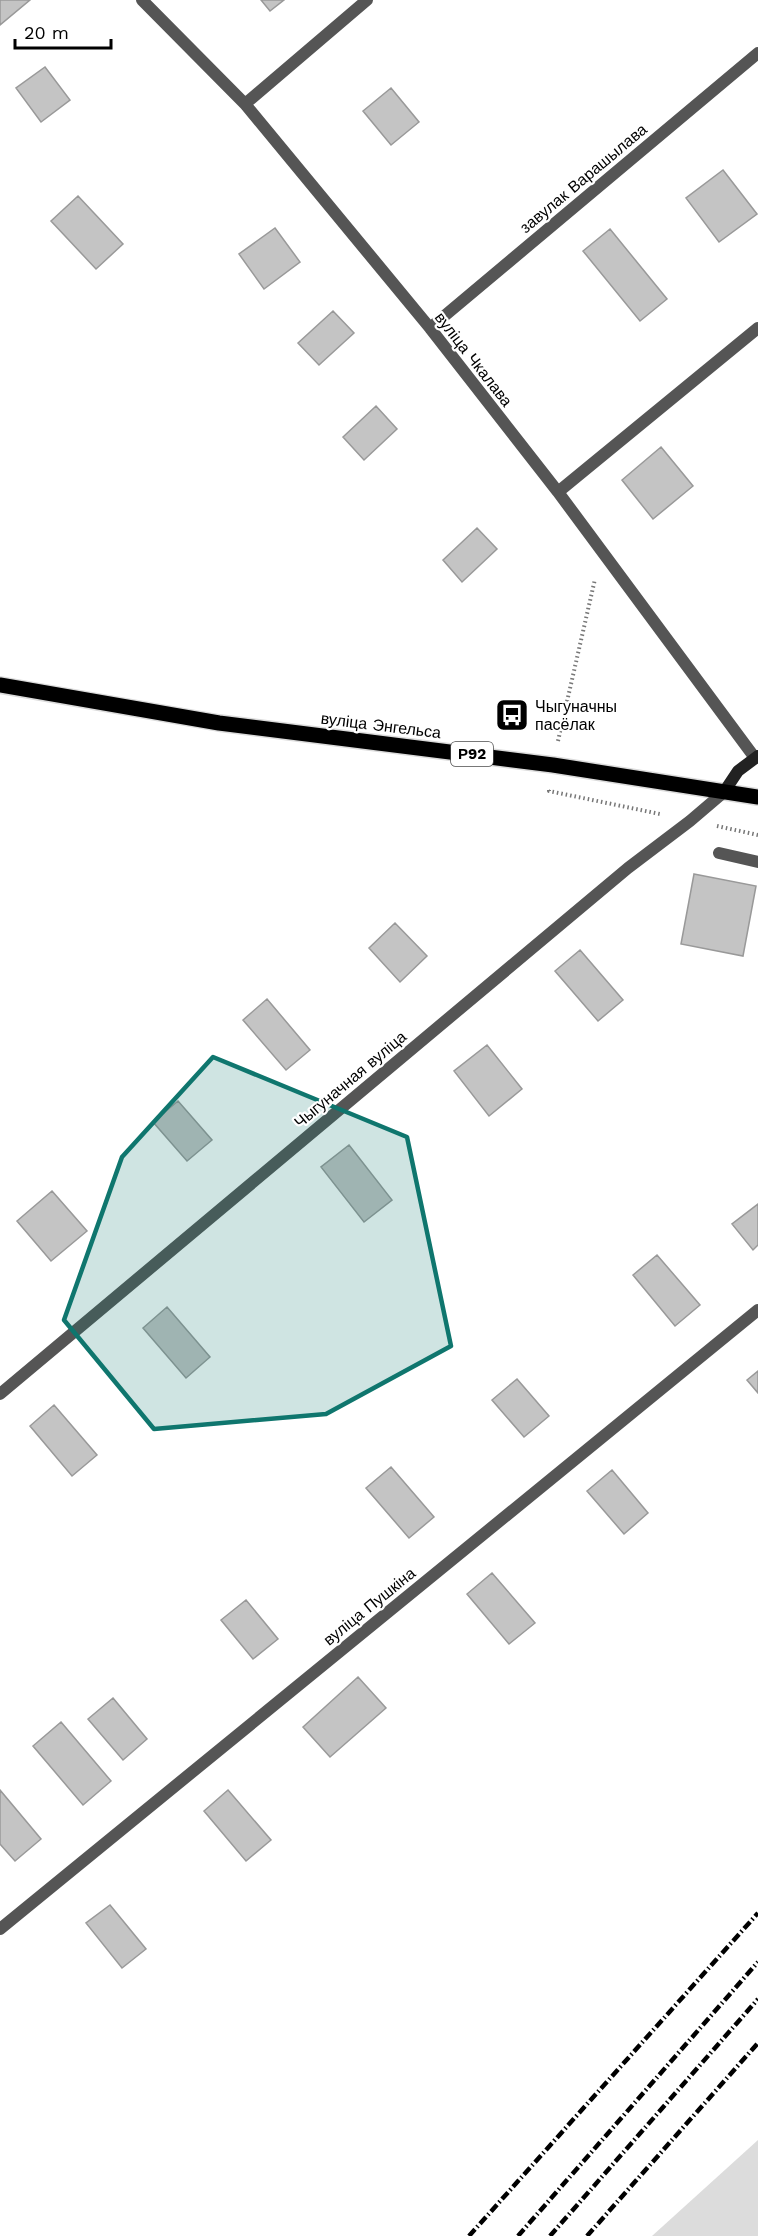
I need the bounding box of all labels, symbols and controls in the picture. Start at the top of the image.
scale bar [15,12,111,50]
text: 20 m [24,22,69,43]
street label: завулак Варашылава [516,120,651,237]
street label: вуліца Чкалава [431,308,516,410]
bus stop icon: Чыгуначны пасёлак [494,697,530,733]
place label: Чыгуначны пасёлак [535,697,617,734]
street label: вуліца Энгельса [320,709,442,742]
road number: Р92 [451,742,493,766]
street label: Чыгуначная вуліца [290,1027,410,1132]
street label: вуліца Пушкіна [319,1563,419,1649]

